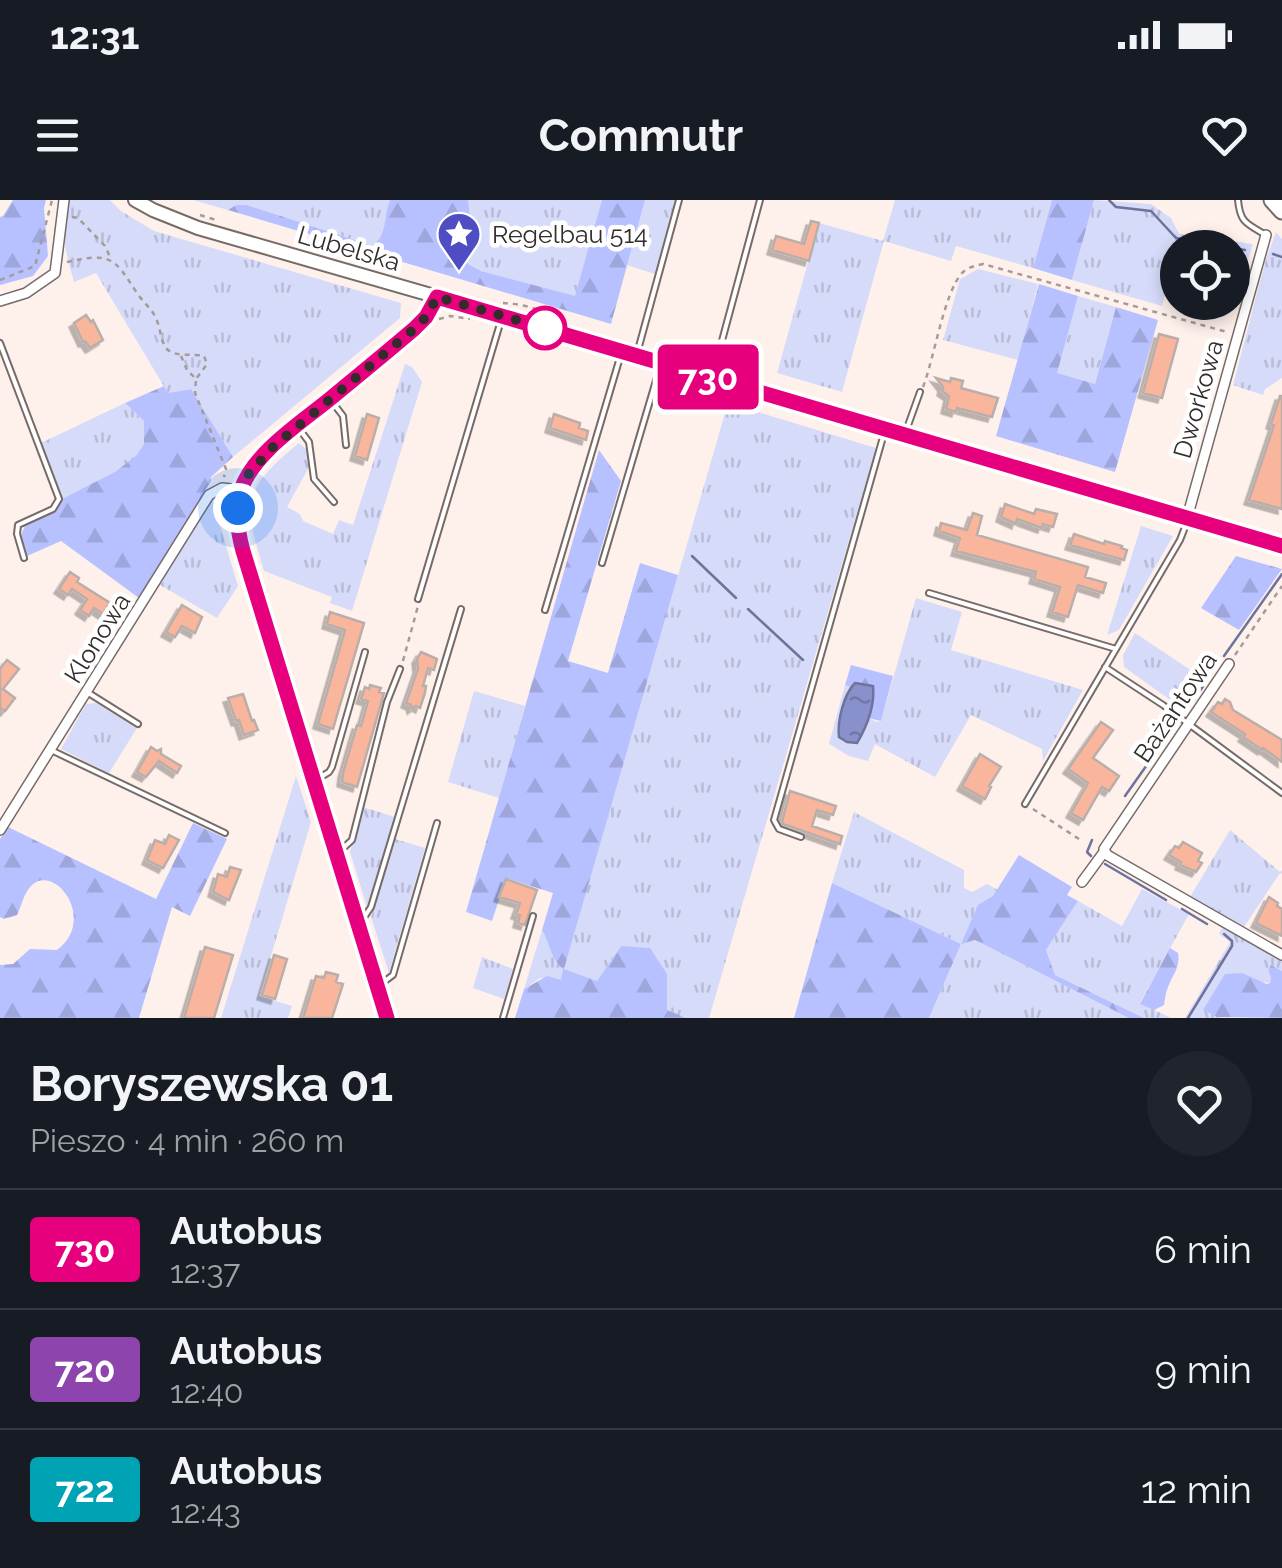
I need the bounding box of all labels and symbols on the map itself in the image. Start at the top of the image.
place icon: Regelbau 514 [436,211,482,272]
street label: Lubelska [294,219,404,277]
place label: Regelbau 514 [492,219,648,249]
unlabelled marker [524,307,566,349]
street label: Dworkowa [1167,336,1229,462]
line badge: 730 [650,344,766,410]
your location [213,483,263,533]
street label: Klonowa [58,587,136,689]
street label: Bażantowa [1127,646,1223,768]

